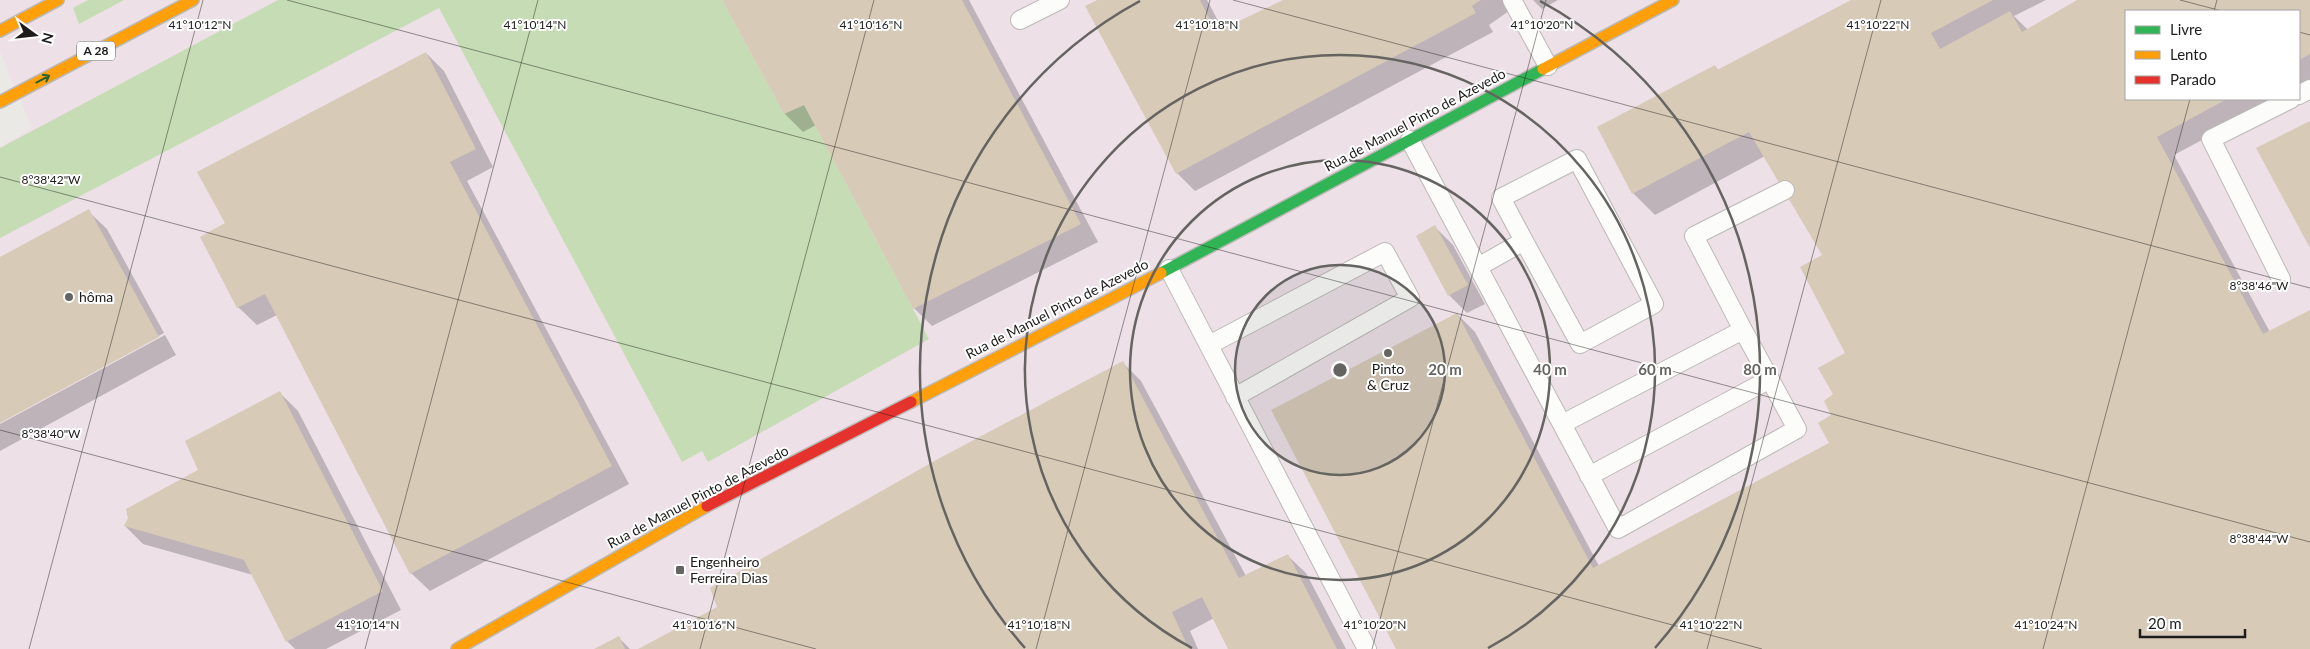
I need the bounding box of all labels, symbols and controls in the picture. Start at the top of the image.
north arrow [10,10,60,60]
legend [2125,10,2300,100]
text: 41°10'12"N [169,17,231,32]
text: 41°10'14"N [504,17,566,32]
text: 41°10'16"N [840,17,902,32]
text: 41°10'18"N [1176,17,1238,32]
text: 41°10'20"N [1511,17,1573,32]
text: 41°10'22"N [1847,17,1909,32]
text: Livre [2170,20,2202,38]
text: N [38,31,58,46]
road number: A 28 [77,41,115,60]
text: Lento [2170,45,2207,63]
street label: Rua de Manuel Pinto de Azevedo [1321,64,1508,175]
text: Parado [2170,70,2216,88]
one-way arrow [35,74,50,83]
text: 8°38'42"W [21,172,81,187]
street label: Rua de Manuel Pinto de Azevedo [963,255,1151,362]
text: 8°38'46"W [2229,278,2289,293]
place label: hôma [79,288,113,305]
marker: hôma [63,291,75,303]
marker: Pinto & Cruz [1382,347,1394,359]
place label: Pinto & Cruz [1367,360,1409,393]
text: 20 m [1428,360,1462,378]
text: 40 m [1533,360,1567,378]
text: 60 m [1638,360,1672,378]
text: 80 m [1743,360,1777,378]
centre of rings [1331,361,1349,379]
text: 8°38'40"W [21,426,81,441]
street label: Rua de Manuel Pinto de Azevedo [604,441,791,552]
text: 8°38'44"W [2229,531,2289,546]
place label: Engenheiro Ferreira Dias [690,553,768,586]
marker: Engenheiro Ferreira Dias [674,564,686,576]
scale bar [2140,606,2245,638]
text: 20 m [2148,614,2182,632]
text: 41°10'14"N [337,617,399,632]
text: 41°10'16"N [673,617,735,632]
text: 41°10'18"N [1008,617,1070,632]
text: 41°10'20"N [1344,617,1406,632]
text: 41°10'22"N [1680,617,1742,632]
text: 41°10'24"N [2015,617,2077,632]

